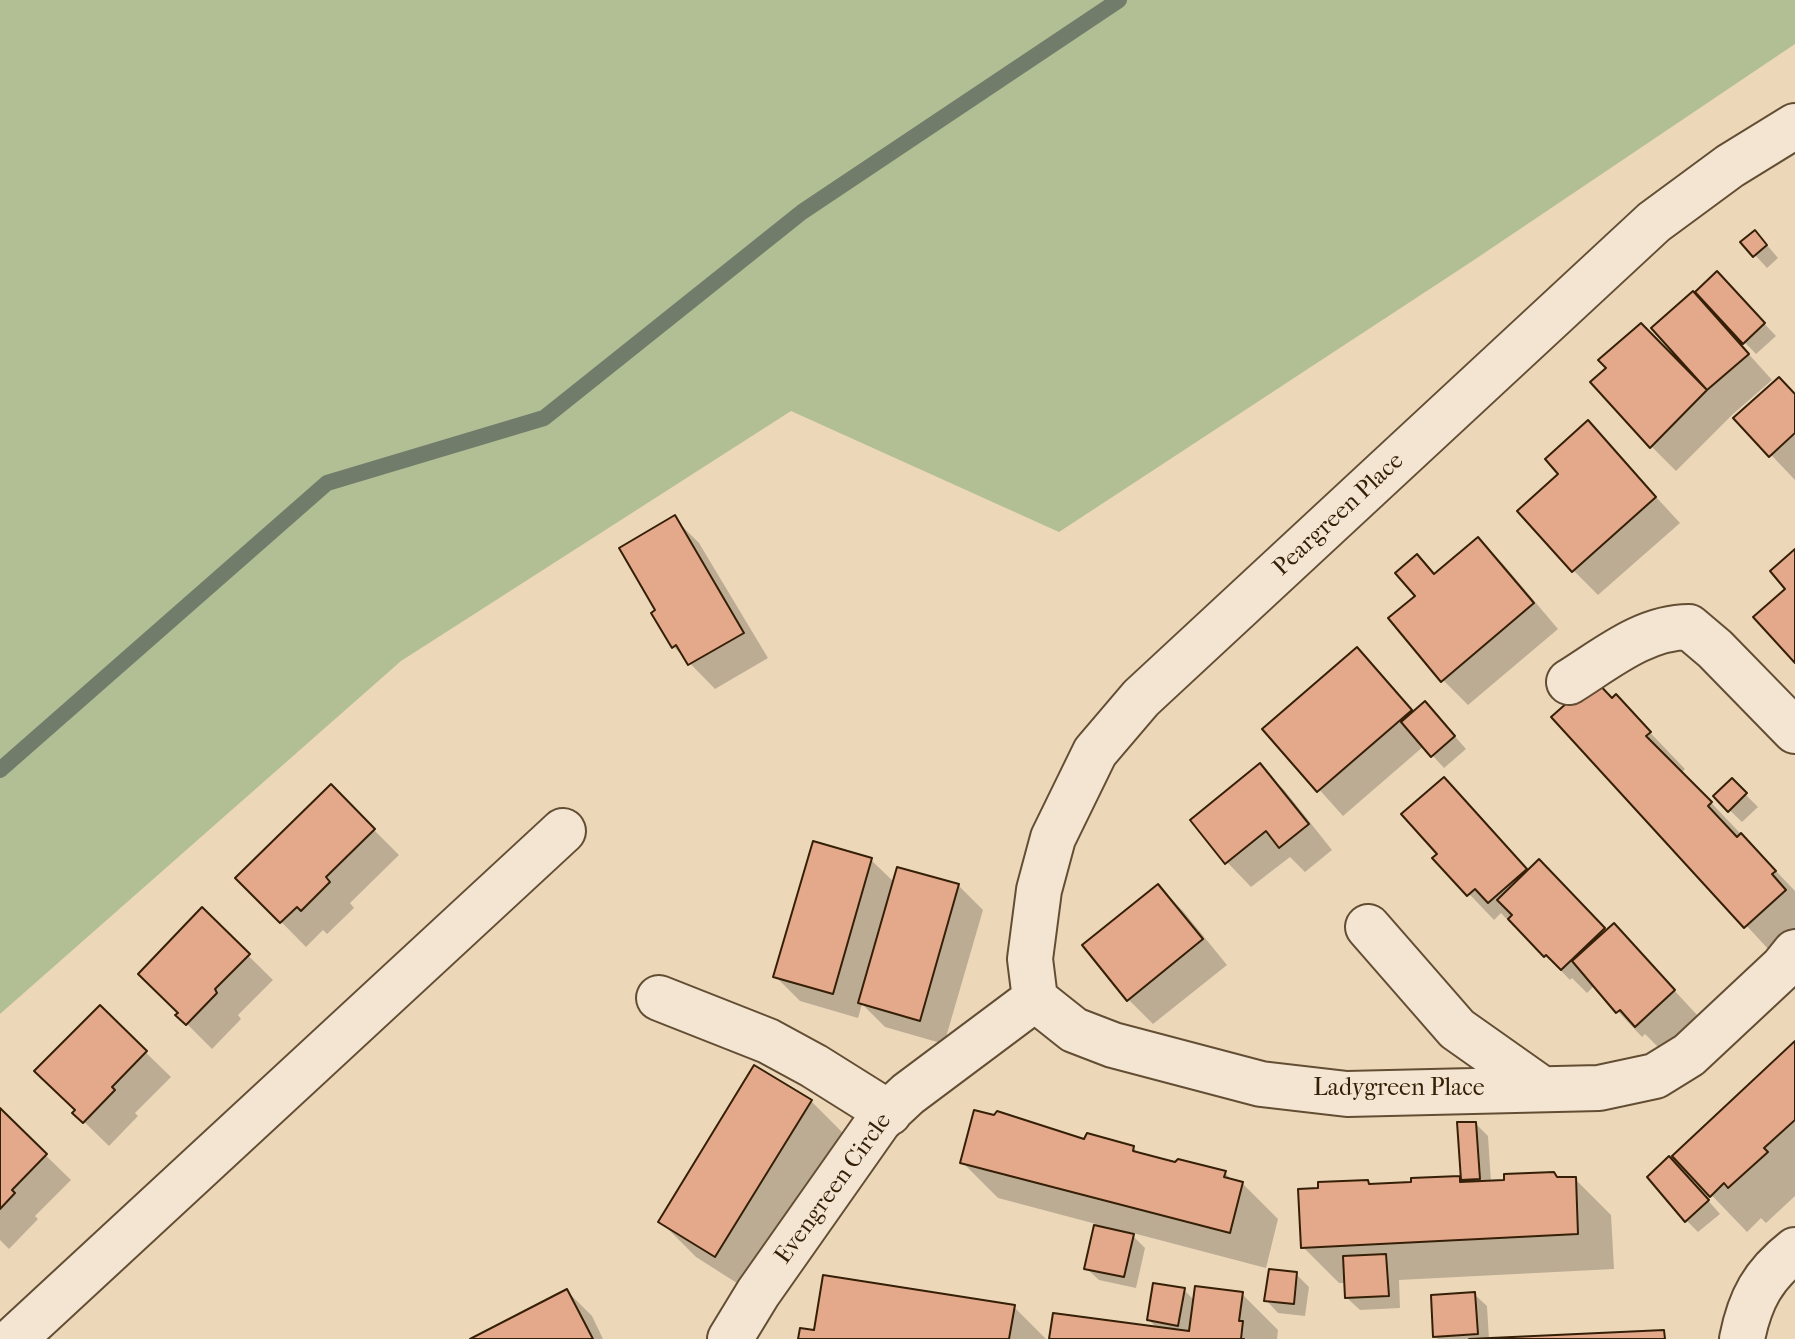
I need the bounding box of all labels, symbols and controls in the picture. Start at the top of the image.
street label: Peargreen Place [1268,447,1410,583]
street label: Ladygreen Place [1313,1075,1485,1103]
street label: Evengreen Circle [770,1108,898,1270]

